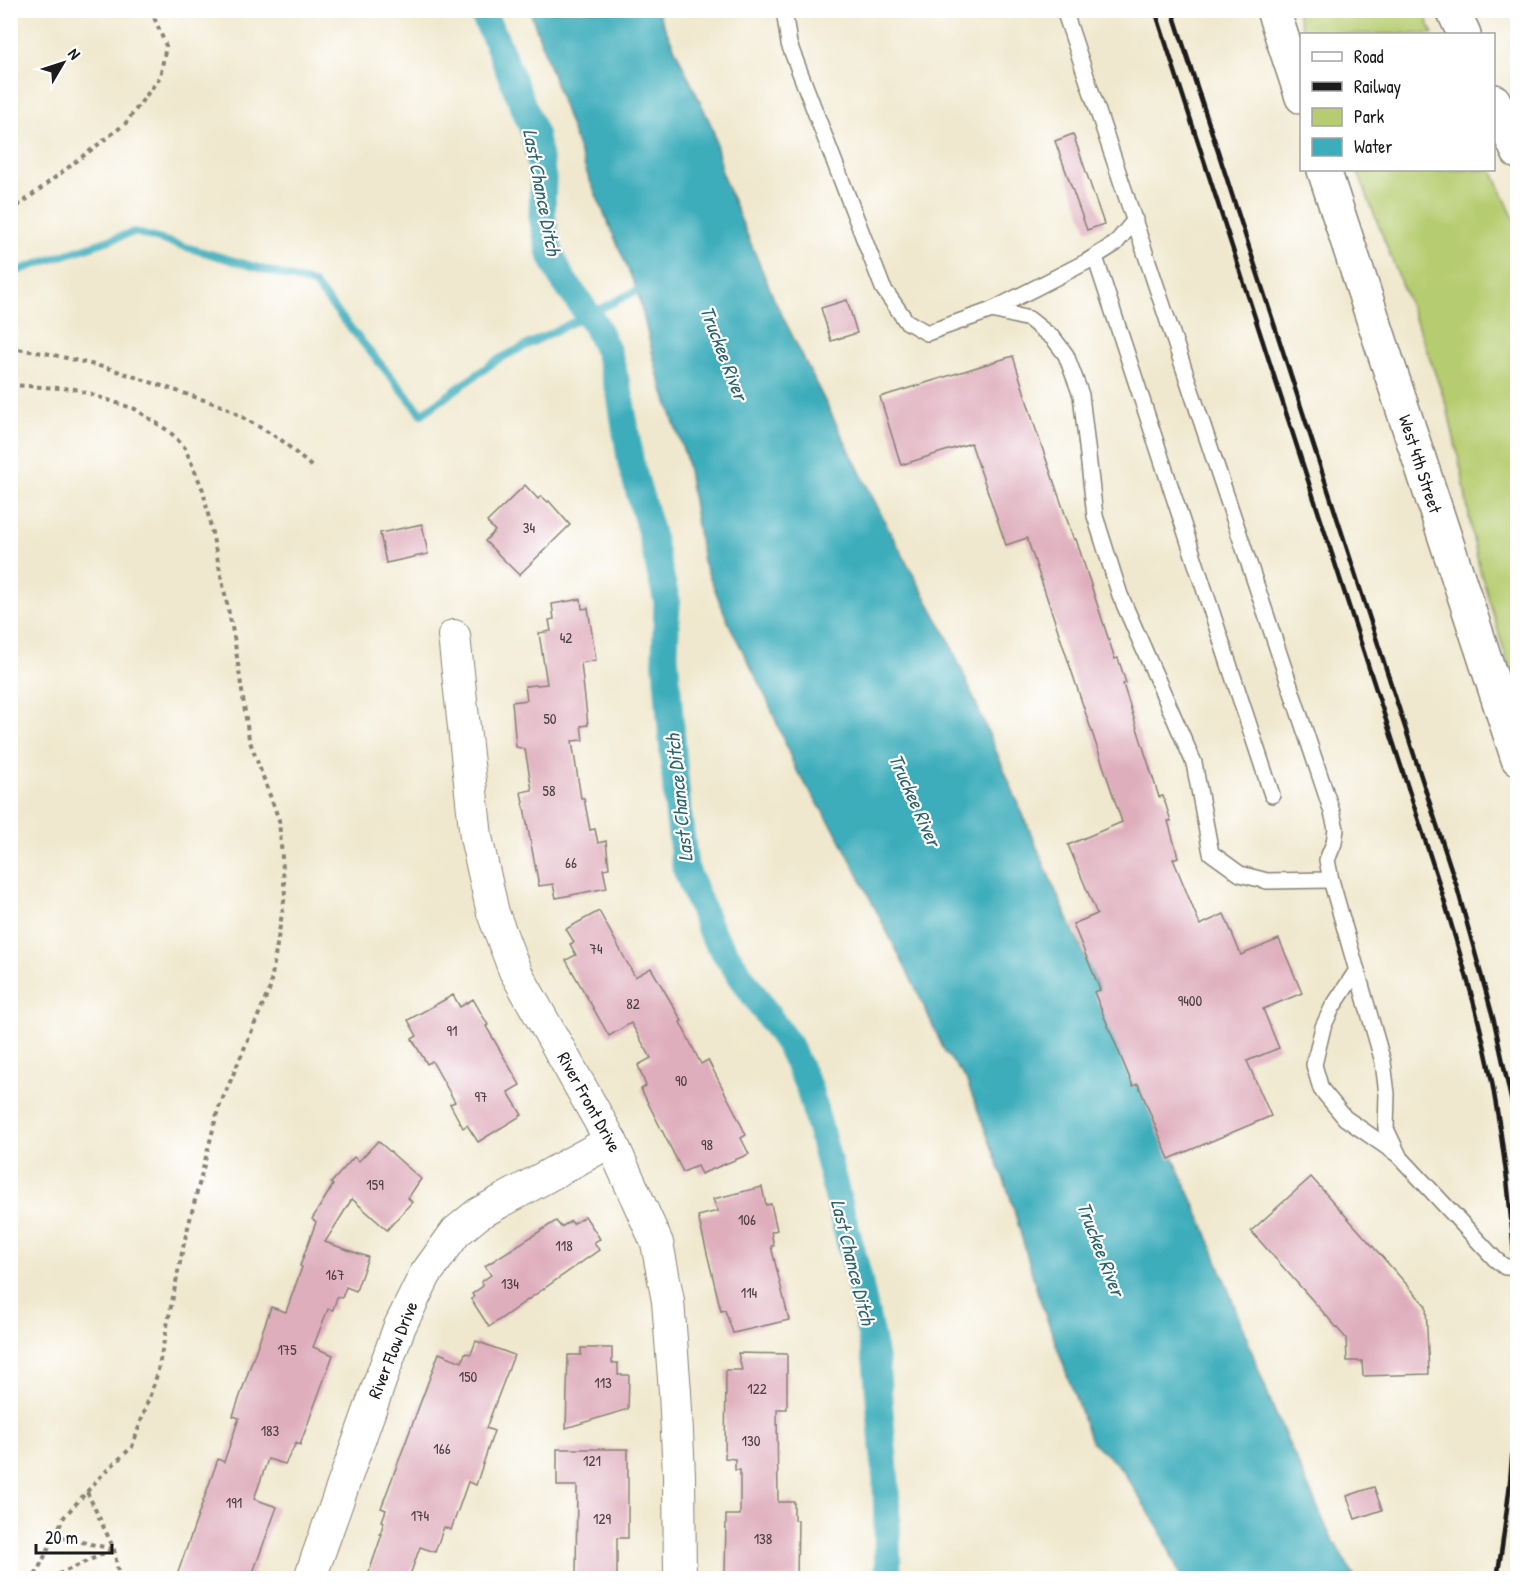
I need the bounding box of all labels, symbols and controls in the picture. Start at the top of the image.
north arrow [33,33,93,93]
legend [1300,33,1495,171]
text: N [63,43,86,64]
text: Road [1354,44,1384,69]
text: Railway [1354,74,1401,99]
text: Park [1354,104,1385,129]
water label: Last Chance Ditch [517,126,568,259]
text: Water [1354,134,1392,159]
water label: Truckee River [694,302,756,406]
street label: West 4th Street [1393,411,1448,517]
house number: 34 [523,517,536,538]
house number: 42 [560,627,572,648]
house number: 50 [543,708,557,729]
water label: Last Chance Ditch [658,731,699,863]
water label: Truckee River [883,749,949,853]
house number: 58 [543,780,555,801]
house number: 66 [565,852,577,873]
house number: 74 [589,938,603,959]
house number: 9400 [1178,990,1203,1011]
house number: 82 [626,993,640,1014]
house number: 91 [447,1020,457,1041]
street label: River Front Drive [552,1047,627,1156]
house number: 90 [675,1070,687,1091]
house number: 97 [475,1086,487,1107]
house number: 98 [701,1134,713,1155]
house number: 159 [366,1174,384,1195]
water label: Last Chance Ditch [825,1196,882,1329]
water label: Truckee River [1071,1198,1133,1302]
house number: 106 [738,1209,756,1230]
house number: 118 [555,1235,573,1256]
house number: 167 [326,1264,344,1285]
house number: 134 [501,1273,519,1294]
house number: 114 [741,1282,758,1303]
street label: River Flow Drive [362,1297,423,1402]
house number: 175 [277,1339,297,1360]
house number: 150 [459,1366,478,1387]
house number: 113 [594,1372,612,1393]
house number: 122 [747,1378,767,1399]
house number: 183 [261,1420,280,1441]
house number: 130 [742,1430,761,1451]
house number: 166 [433,1438,451,1459]
house number: 121 [583,1450,601,1471]
house number: 191 [226,1492,242,1513]
house number: 174 [411,1505,430,1526]
house number: 129 [593,1508,611,1529]
scale bar [36,1517,112,1555]
text: 20 m [45,1525,78,1550]
house number: 138 [754,1528,772,1549]

